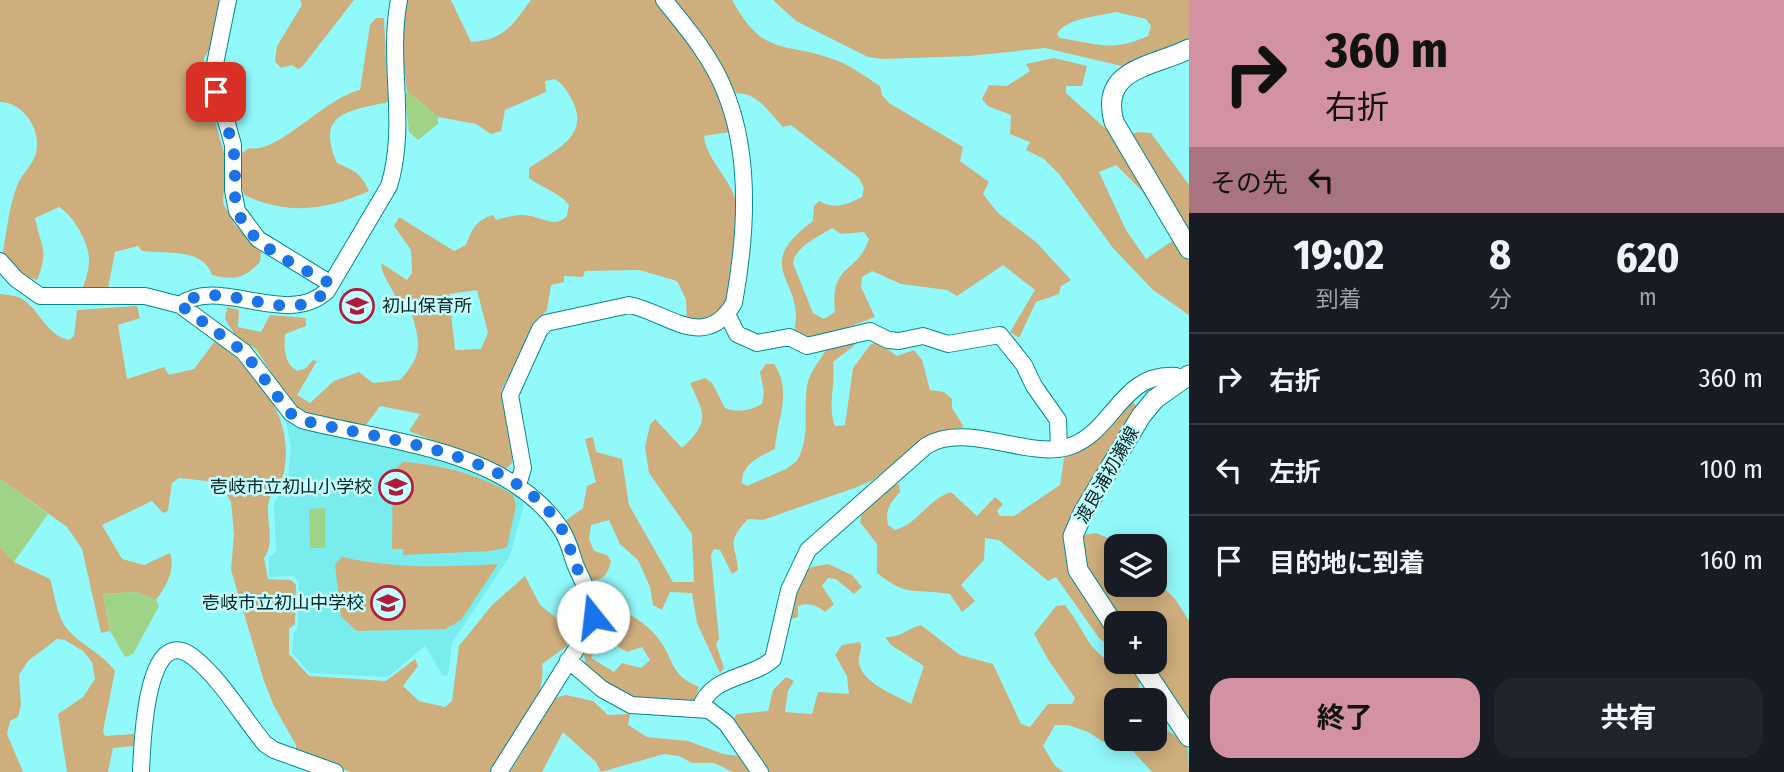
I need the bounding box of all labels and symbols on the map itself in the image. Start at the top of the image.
pin [186,62,246,122]
school or university icon: 初山保育所 [338,287,376,325]
place label: 初山保育所 [382,295,472,317]
street label: 渡良浦初瀬線 [1070,423,1144,527]
school or university icon: 壱岐市立初山小学校 [377,468,415,506]
place label: 壱岐市立初山小学校 [210,476,372,498]
position arrow [556,580,630,654]
school or university icon: 壱岐市立初山中学校 [369,584,407,622]
place label: 壱岐市立初山中学校 [202,592,364,614]

